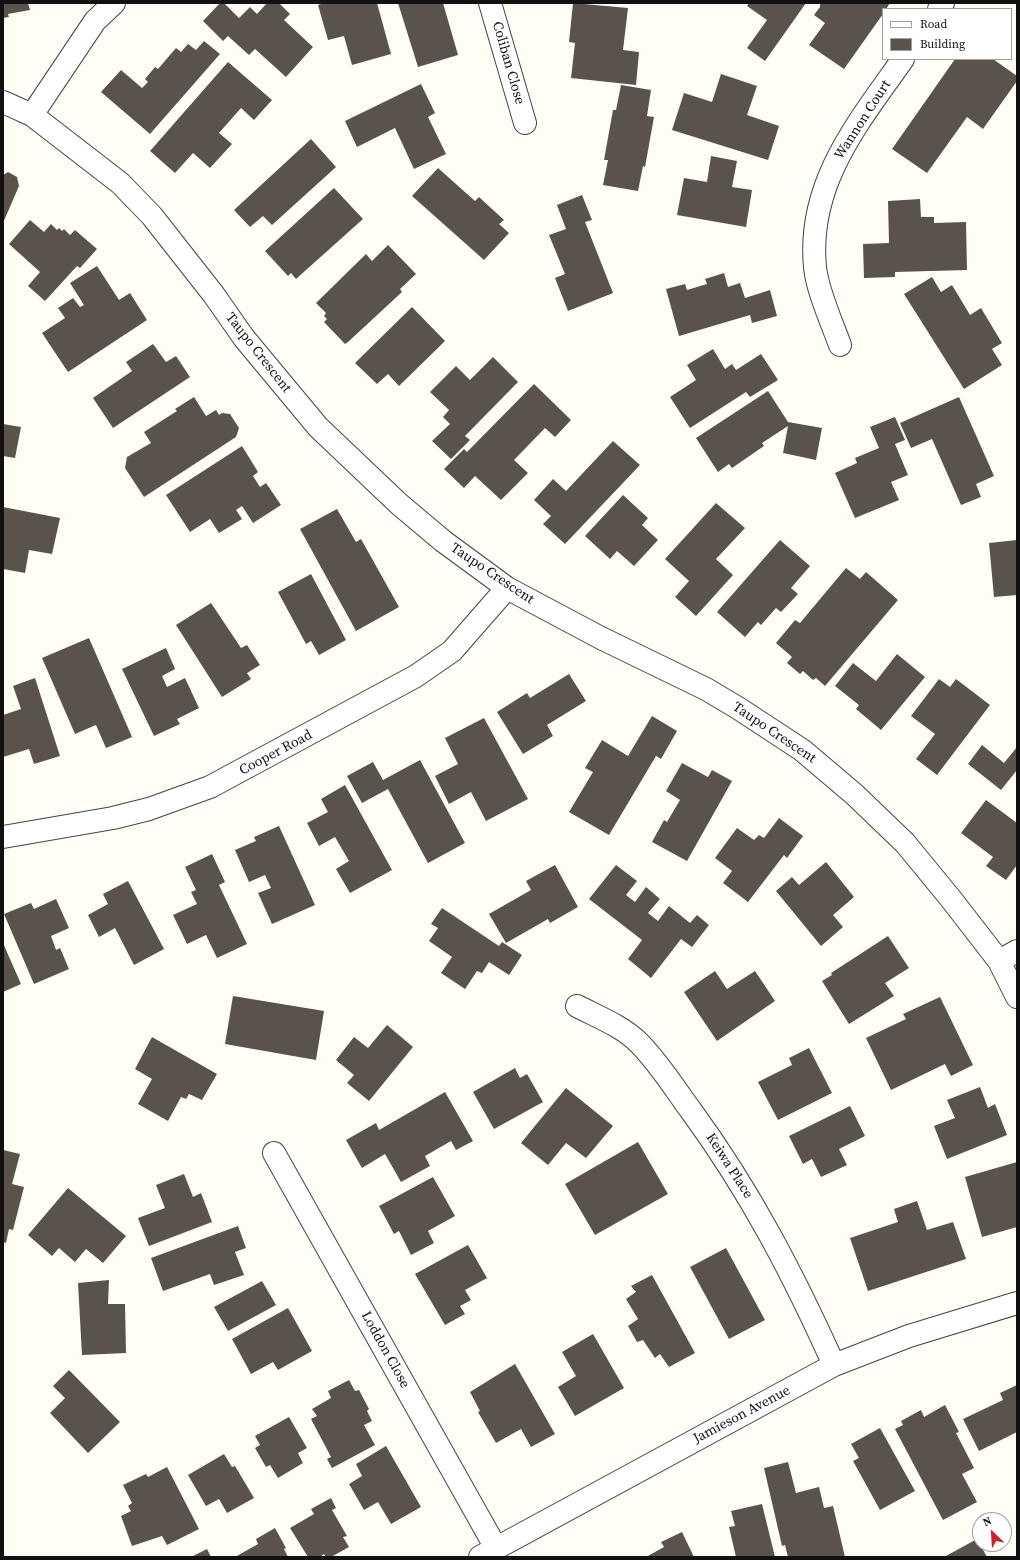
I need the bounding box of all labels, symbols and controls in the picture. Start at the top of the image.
legend [882,8,1012,60]
text: Road [920,16,947,32]
street label: Coliban Close [488,20,528,106]
text: Building [920,36,965,52]
street label: Wannon Court [831,77,895,163]
street label: Taupo Crescent [222,310,294,396]
street label: Taupo Crescent [447,540,537,608]
street label: Taupo Crescent [729,699,819,767]
street label: Cooper Road [237,727,315,779]
street label: Keiwa Place [702,1130,756,1202]
street label: Loddon Close [357,1309,413,1391]
street label: Jamieson Avenue [691,1382,793,1448]
north arrow [972,1512,1012,1552]
text: N [980,1513,994,1530]

